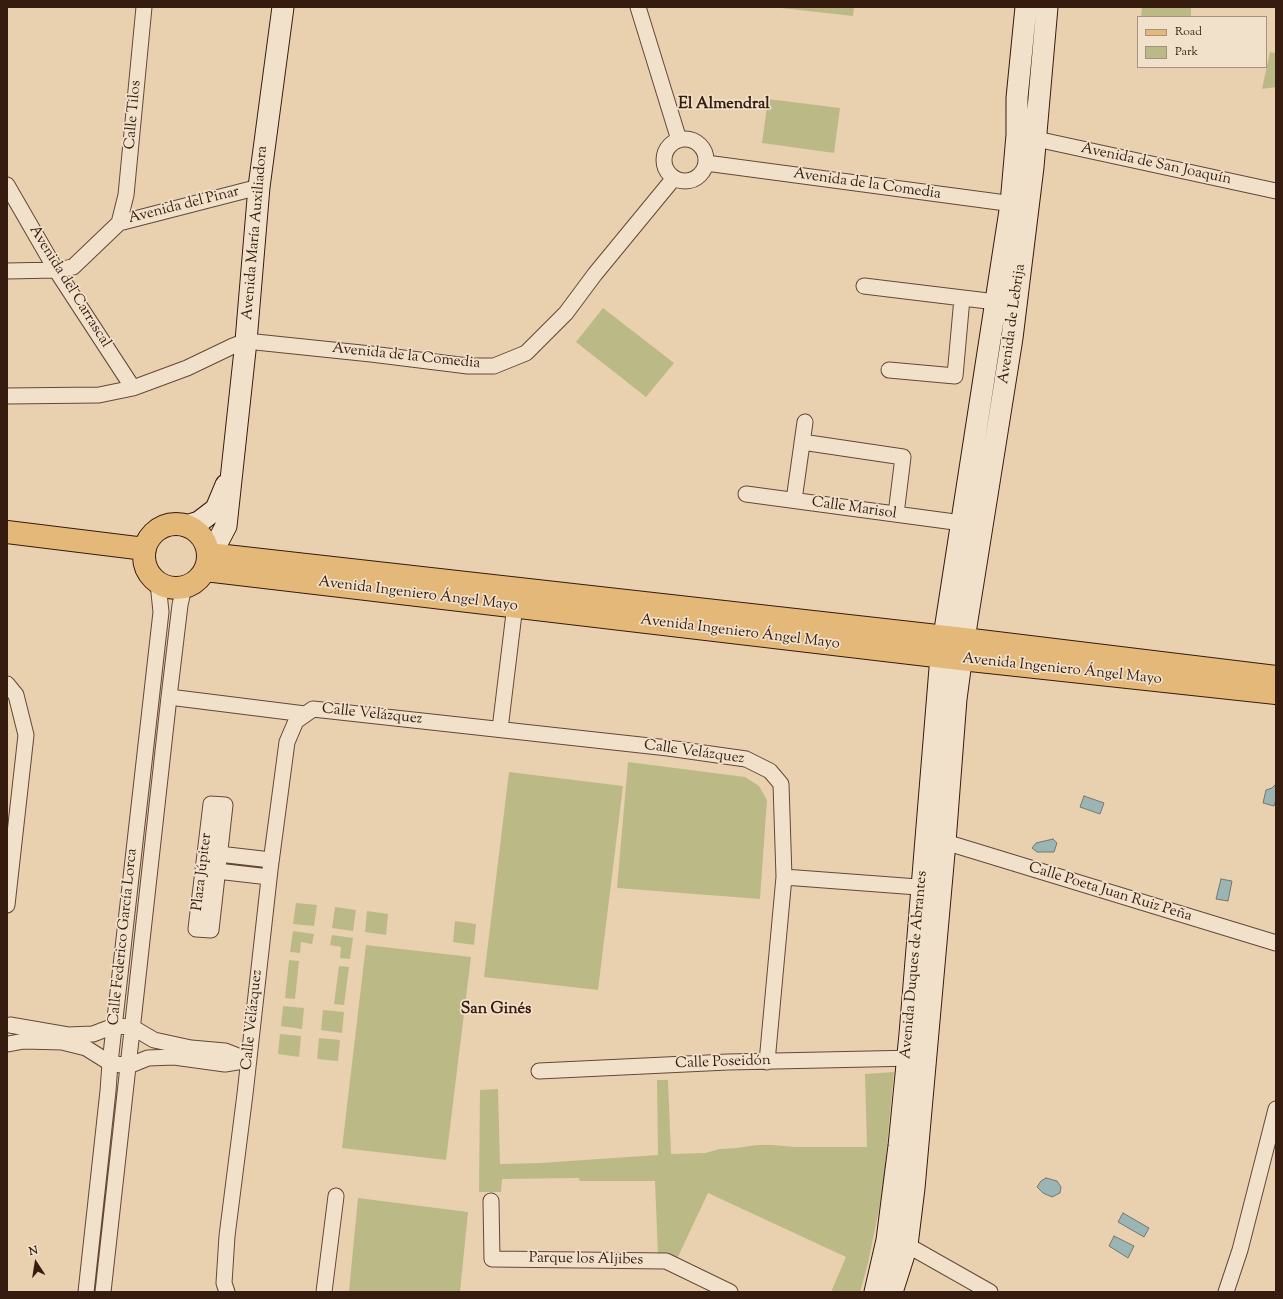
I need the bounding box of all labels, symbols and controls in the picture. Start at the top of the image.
legend [1137,16,1267,68]
text: Road [1175,23,1202,41]
text: Park [1175,43,1198,61]
street label: Calle Tilos [122,80,146,150]
district label: El Almendral [678,95,770,115]
street label: Avenida de San Joaquín [1079,140,1233,190]
street label: Avenida María Auxiliadora [239,145,273,321]
street label: Avenida de la Comedia [792,166,942,204]
street label: Avenida del Pinar [127,184,241,228]
street label: Avenida del Carrascal [24,223,114,351]
street label: Avenida de Lebrija [996,263,1030,385]
street label: Avenida de la Comedia [331,340,481,374]
street label: Calle Marisol [810,494,898,524]
street label: Avenida Ingeniero Ángel Mayo [317,574,519,616]
street label: Avenida Ingeniero Ángel Mayo [639,612,841,654]
street label: Avenida Ingeniero Ángel Mayo [961,651,1163,689]
street label: Calle Velázquez [321,701,423,729]
street label: Calle Velázquez [643,737,745,769]
street label: Plaza Júpiter [189,832,217,912]
street label: Calle Federico García Lorca [106,848,142,1026]
street label: Calle Poeta Juan Ruiz Peña [1026,860,1194,926]
street label: Avenida Duques de Abrantes [898,870,932,1060]
street label: Calle Velázquez [239,969,267,1071]
district label: San Ginés [461,1000,531,1020]
street label: Calle Poseidón [675,1052,771,1074]
north arrow [16,1243,56,1283]
text: N [28,1243,39,1260]
street label: Parque los Aljibes [529,1250,643,1270]

